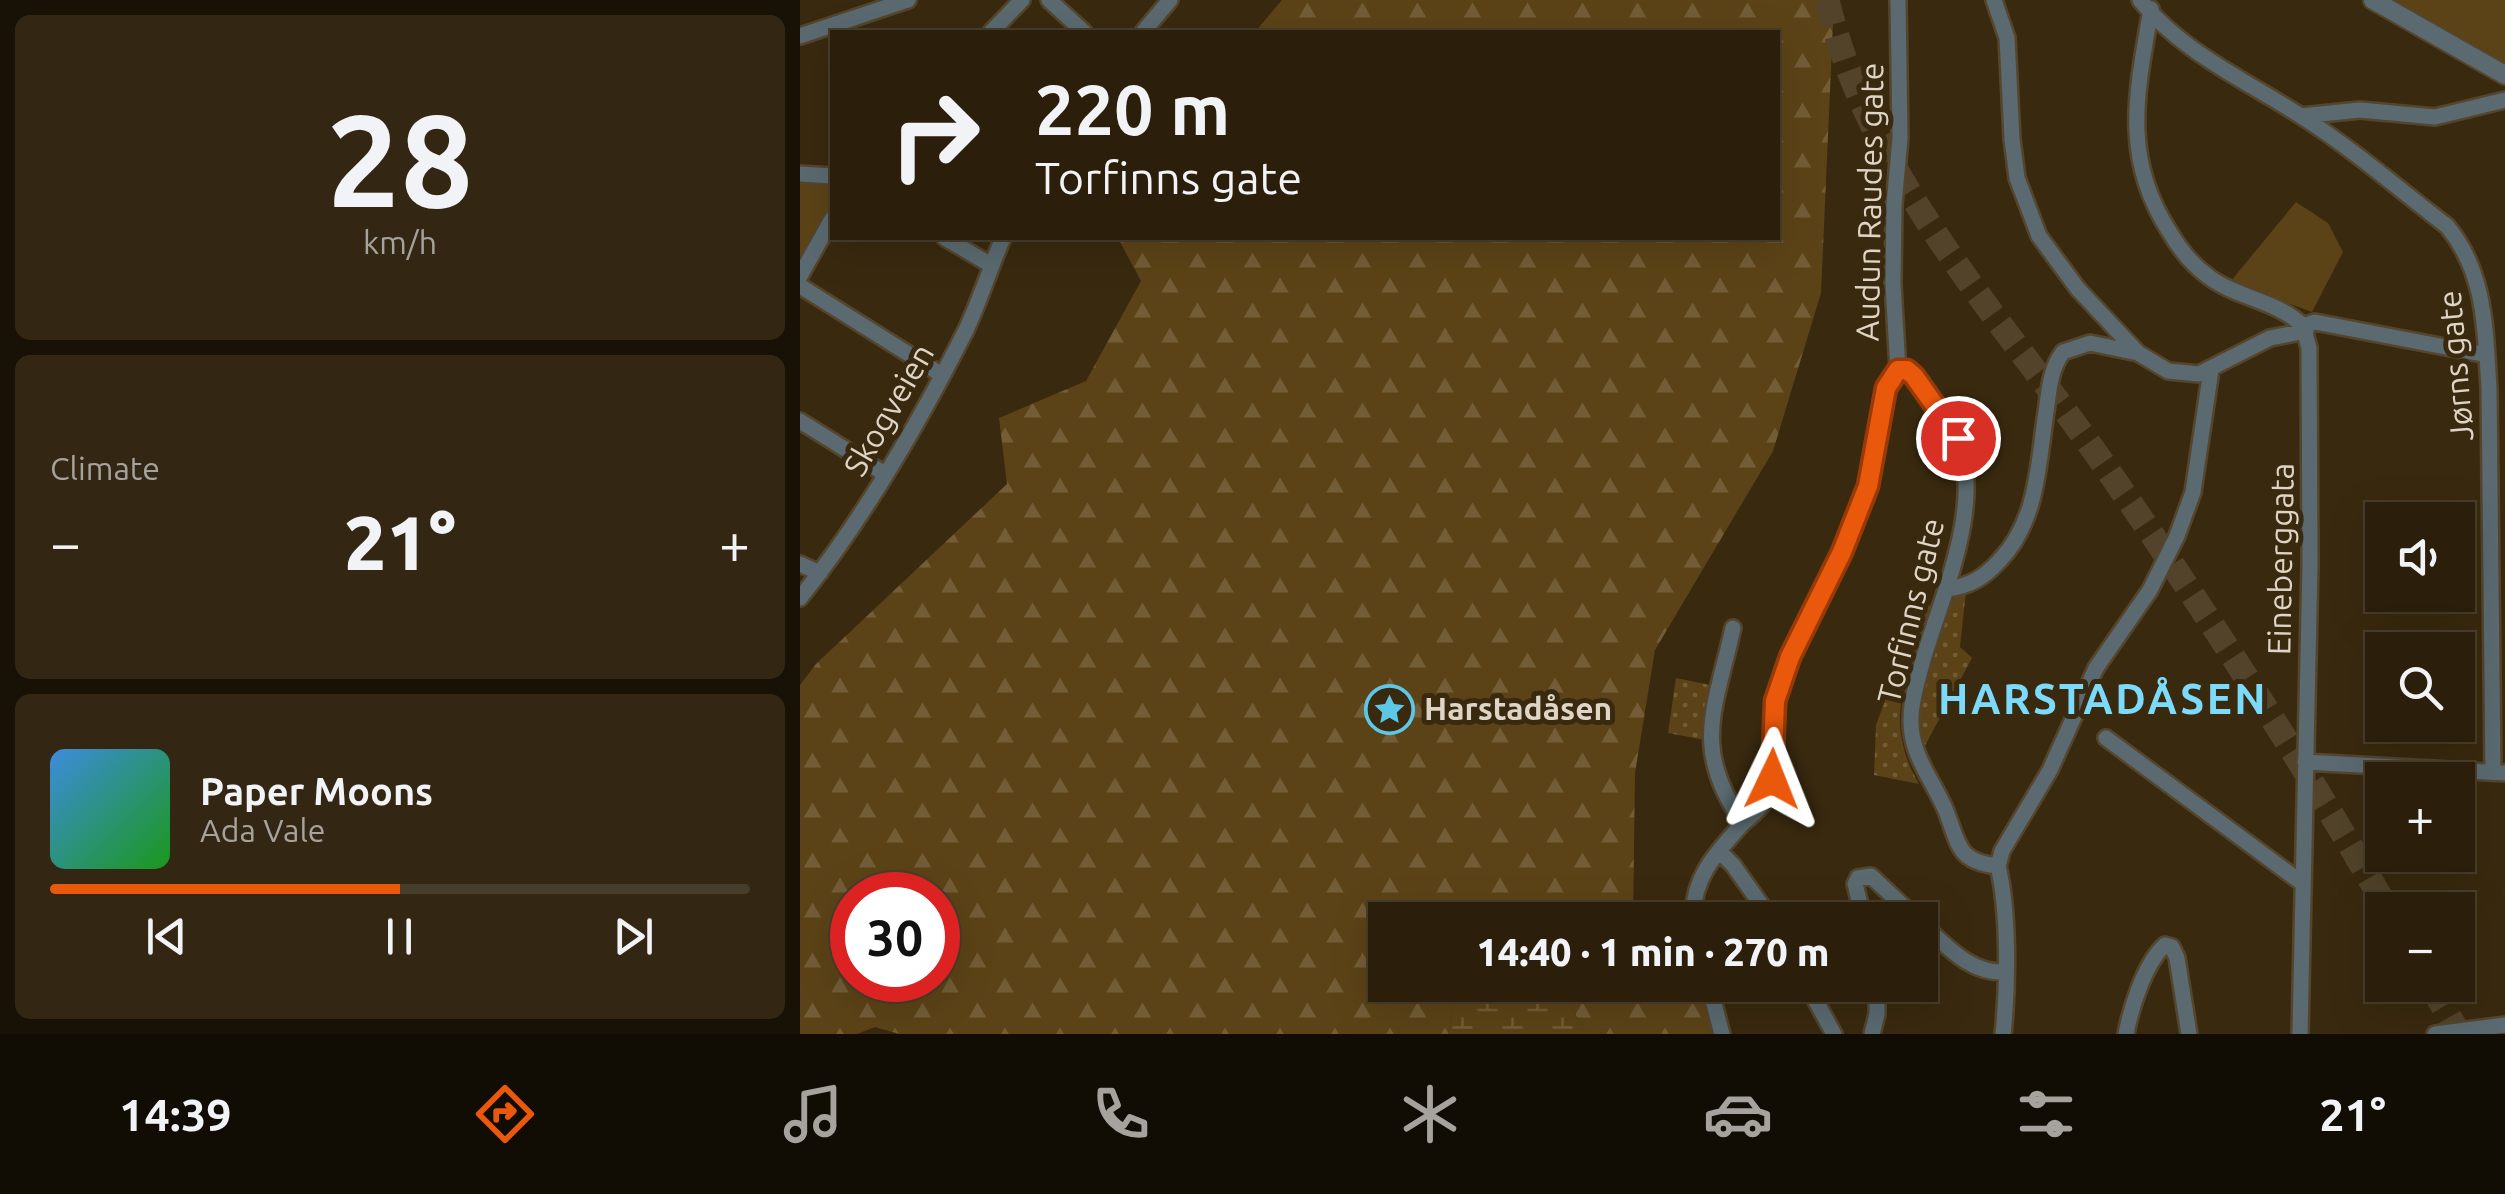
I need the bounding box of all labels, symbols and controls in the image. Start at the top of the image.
street label: Audun Raudes gate [1849,62,1889,342]
icon: right [870,70,1000,200]
text: 220 m [1035,70,1230,148]
text: 28 [327,86,473,232]
text: Torfinns gate [1035,152,1302,203]
text: km/h [363,224,437,260]
street label: Jørns gate [2430,289,2480,443]
street label: Skogveien [836,337,940,482]
pin [1916,396,2001,481]
icon: arrive [1931,411,1986,466]
text: Climate [50,450,160,486]
street label: Eineberggata [2260,463,2300,655]
text: 21° [344,500,456,584]
map controls [2365,502,2475,1002]
button: sound [2365,502,2475,612]
text: − [50,512,81,573]
text: + [719,512,750,573]
street label: Torfinns gate [1870,514,1950,707]
button: search [2365,632,2475,742]
district label: HARSTADÅSEN [1938,675,2268,722]
place icon: Harstadåsen [1363,683,1415,735]
place label: Harstadåsen [1424,690,1612,726]
position arrow [1720,727,1824,831]
button: + [2365,762,2475,872]
text: Paper Moons [200,770,433,812]
text: Ada Vale [200,812,326,848]
speed limit sign: 30 [830,872,960,1002]
button: − [2365,892,2475,1002]
icon: previous [139,909,194,964]
icon: pause [372,909,427,964]
icon: next [606,909,661,964]
text: 14:40 · 1 min · 270 m [1476,931,1830,973]
icon: directions [470,1079,540,1149]
icon: music [778,1079,848,1149]
icon: phone [1086,1079,1156,1149]
icon: climate [1395,1079,1465,1149]
icon: car [1703,1079,1773,1149]
icon: filters [2011,1079,2081,1149]
text: 14:39 [119,1089,232,1140]
text: 21° [2319,1089,2386,1140]

